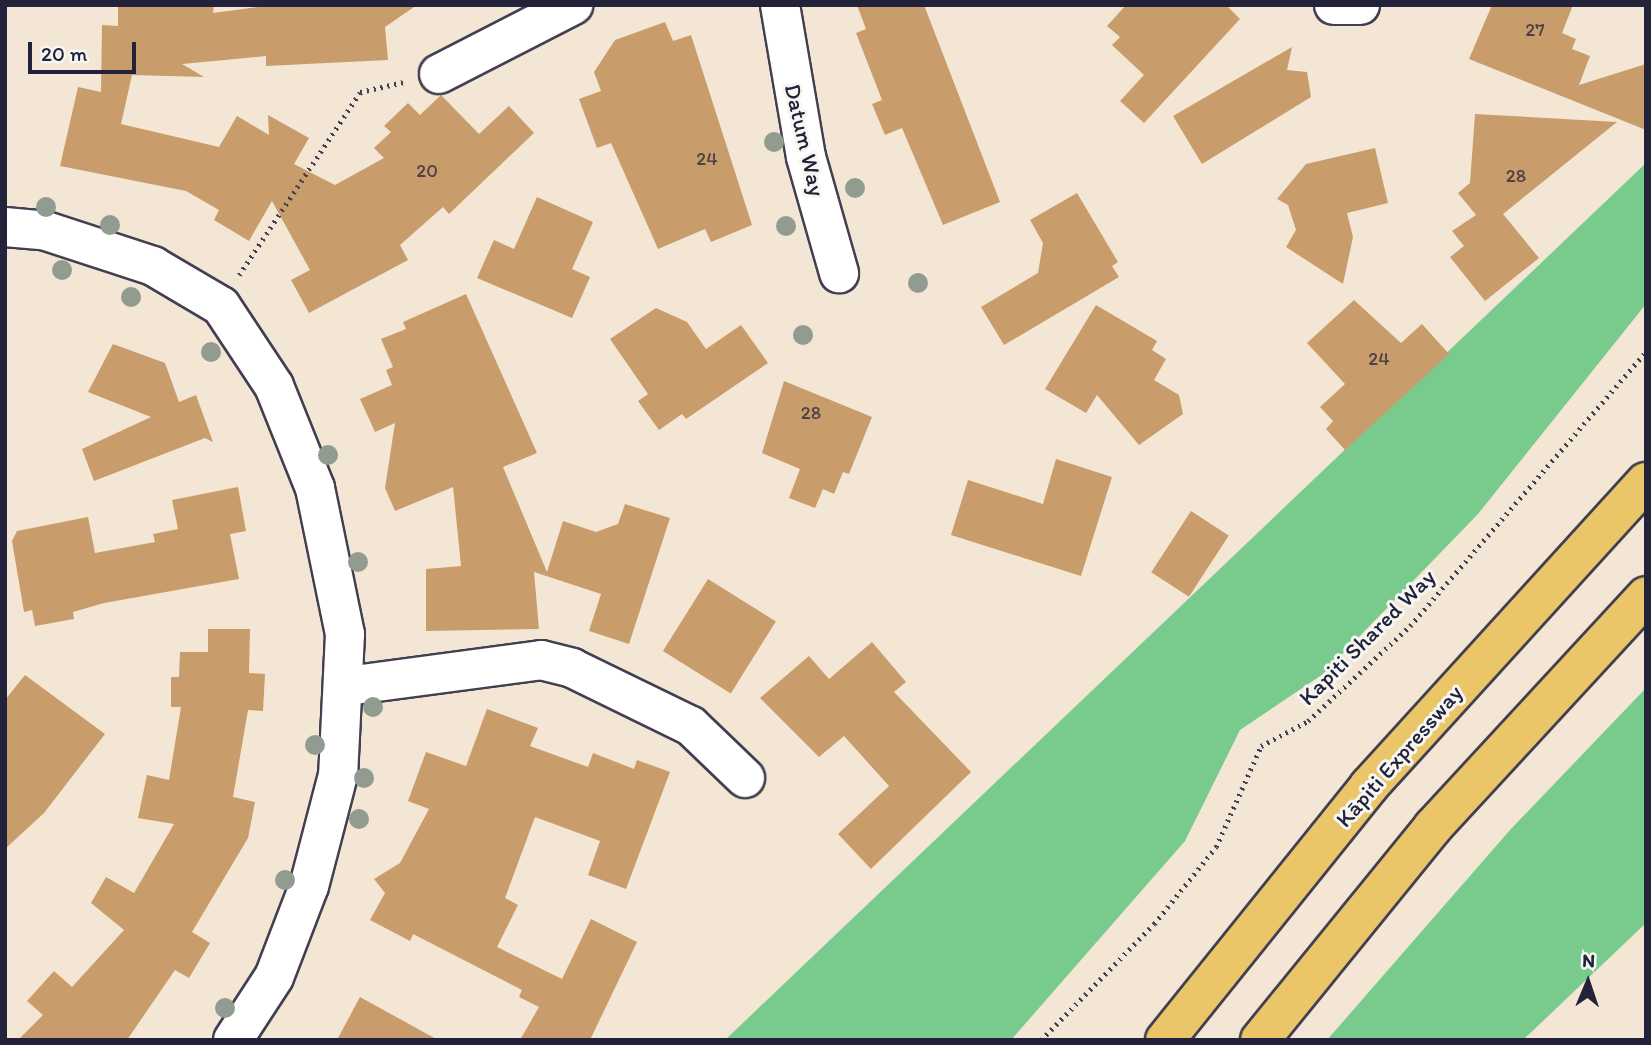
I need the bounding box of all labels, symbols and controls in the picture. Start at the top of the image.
house number: 27 [1525,19,1545,41]
scale bar [32,28,140,72]
text: 20 m [41,41,87,66]
street label: Datum Way [779,82,831,198]
house number: 24 [696,148,718,170]
house number: 20 [416,160,438,182]
house number: 28 [1506,165,1526,187]
house number: 24 [1368,348,1390,370]
house number: 28 [801,402,821,424]
street label: Kapiti Shared Way [1293,563,1441,711]
street label: Kāpiti Expressway [1330,680,1468,832]
north arrow [1553,947,1623,1017]
text: N [1582,949,1596,972]

